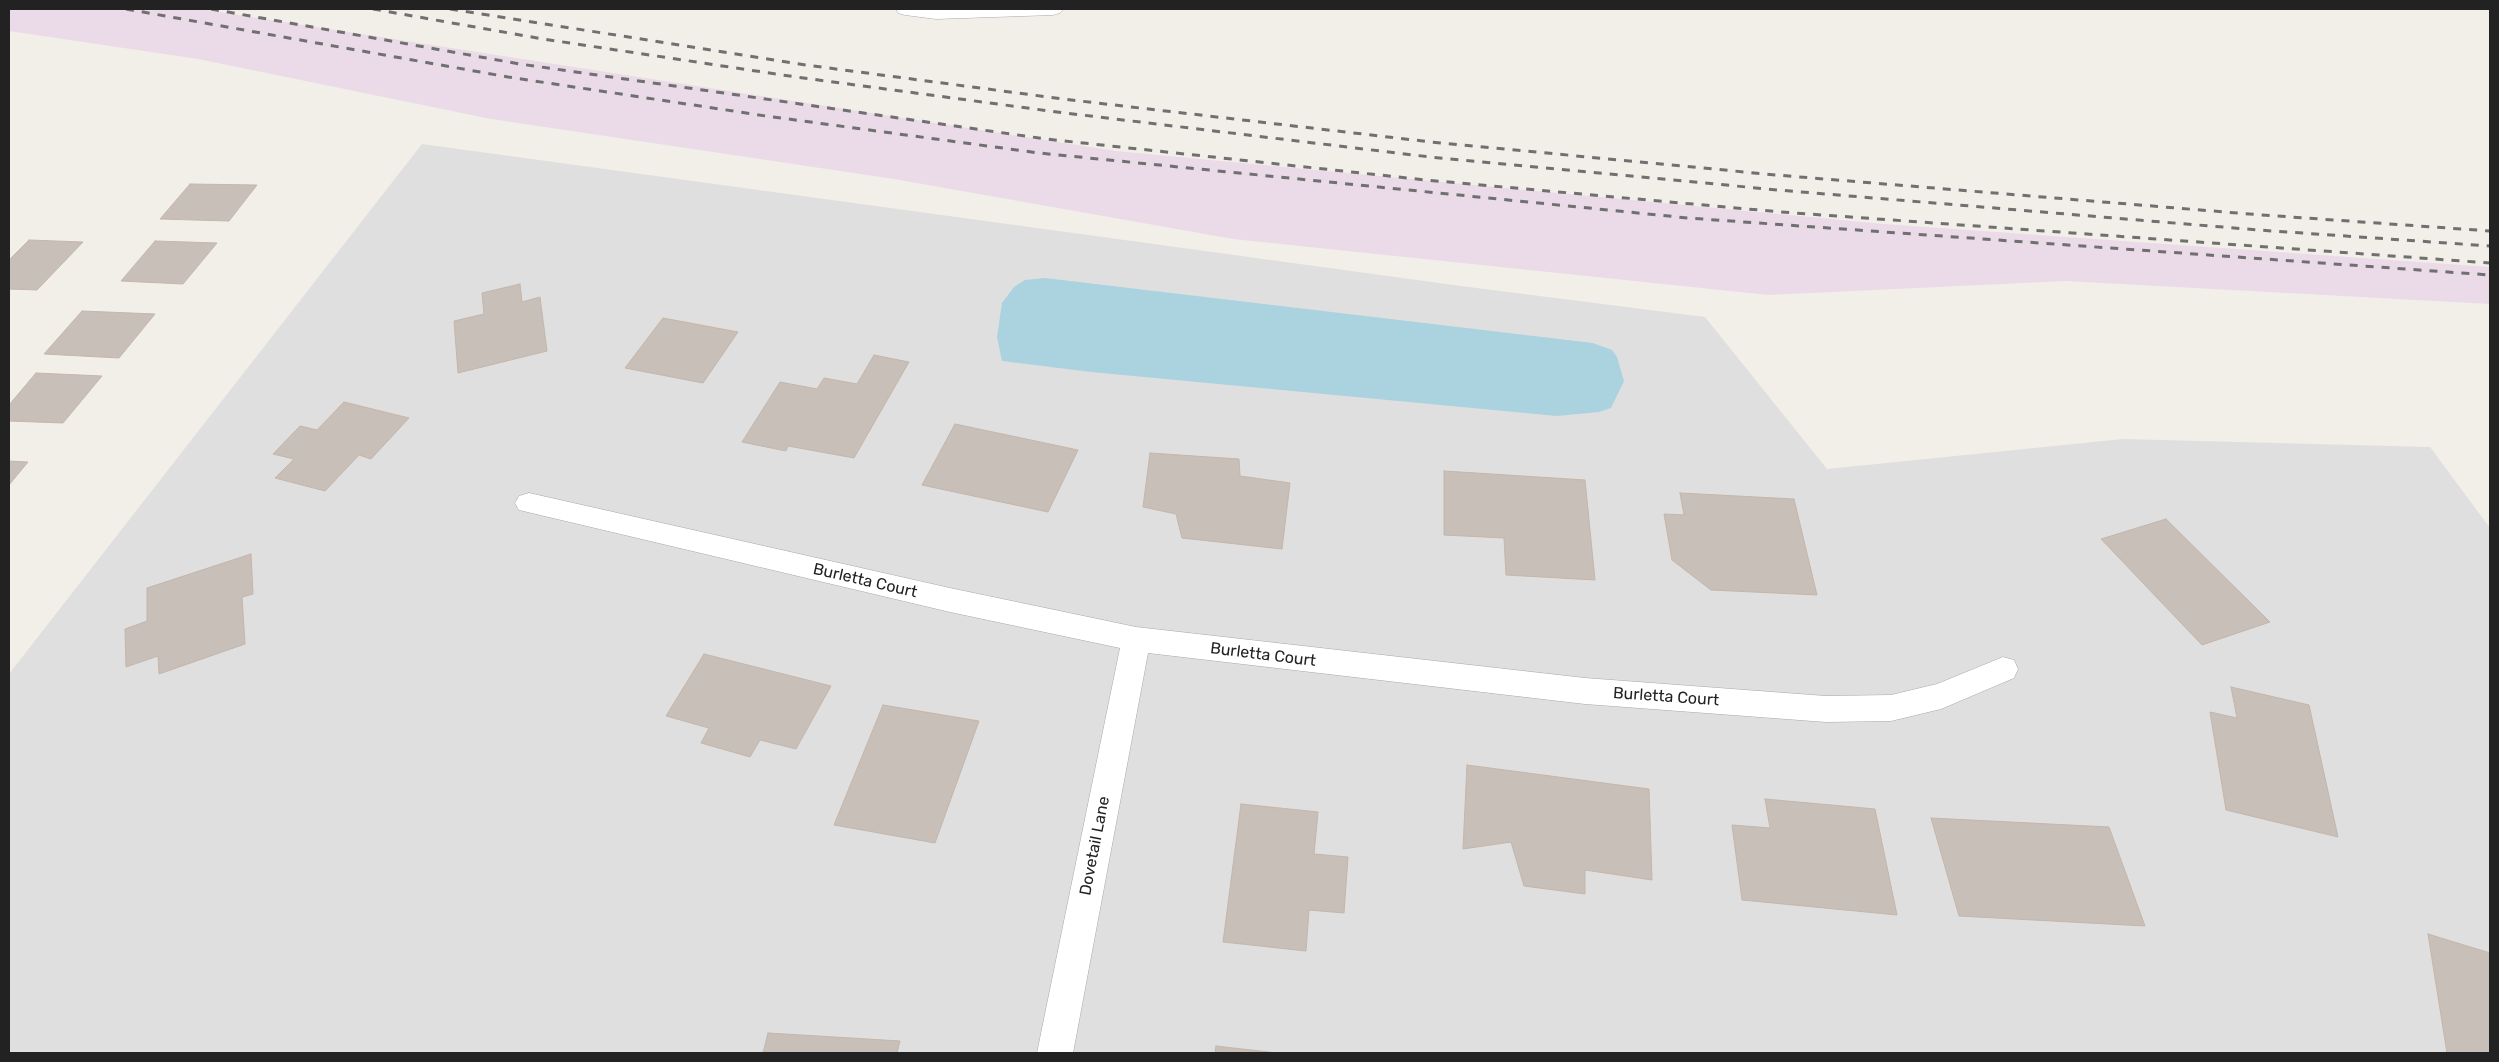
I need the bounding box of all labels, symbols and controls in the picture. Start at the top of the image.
street label: Burletta Court [811,560,919,602]
street label: Burletta Court [1209,639,1317,671]
street label: Burletta Court [1612,684,1720,710]
street label: Dovetail Lane [1076,795,1114,897]

